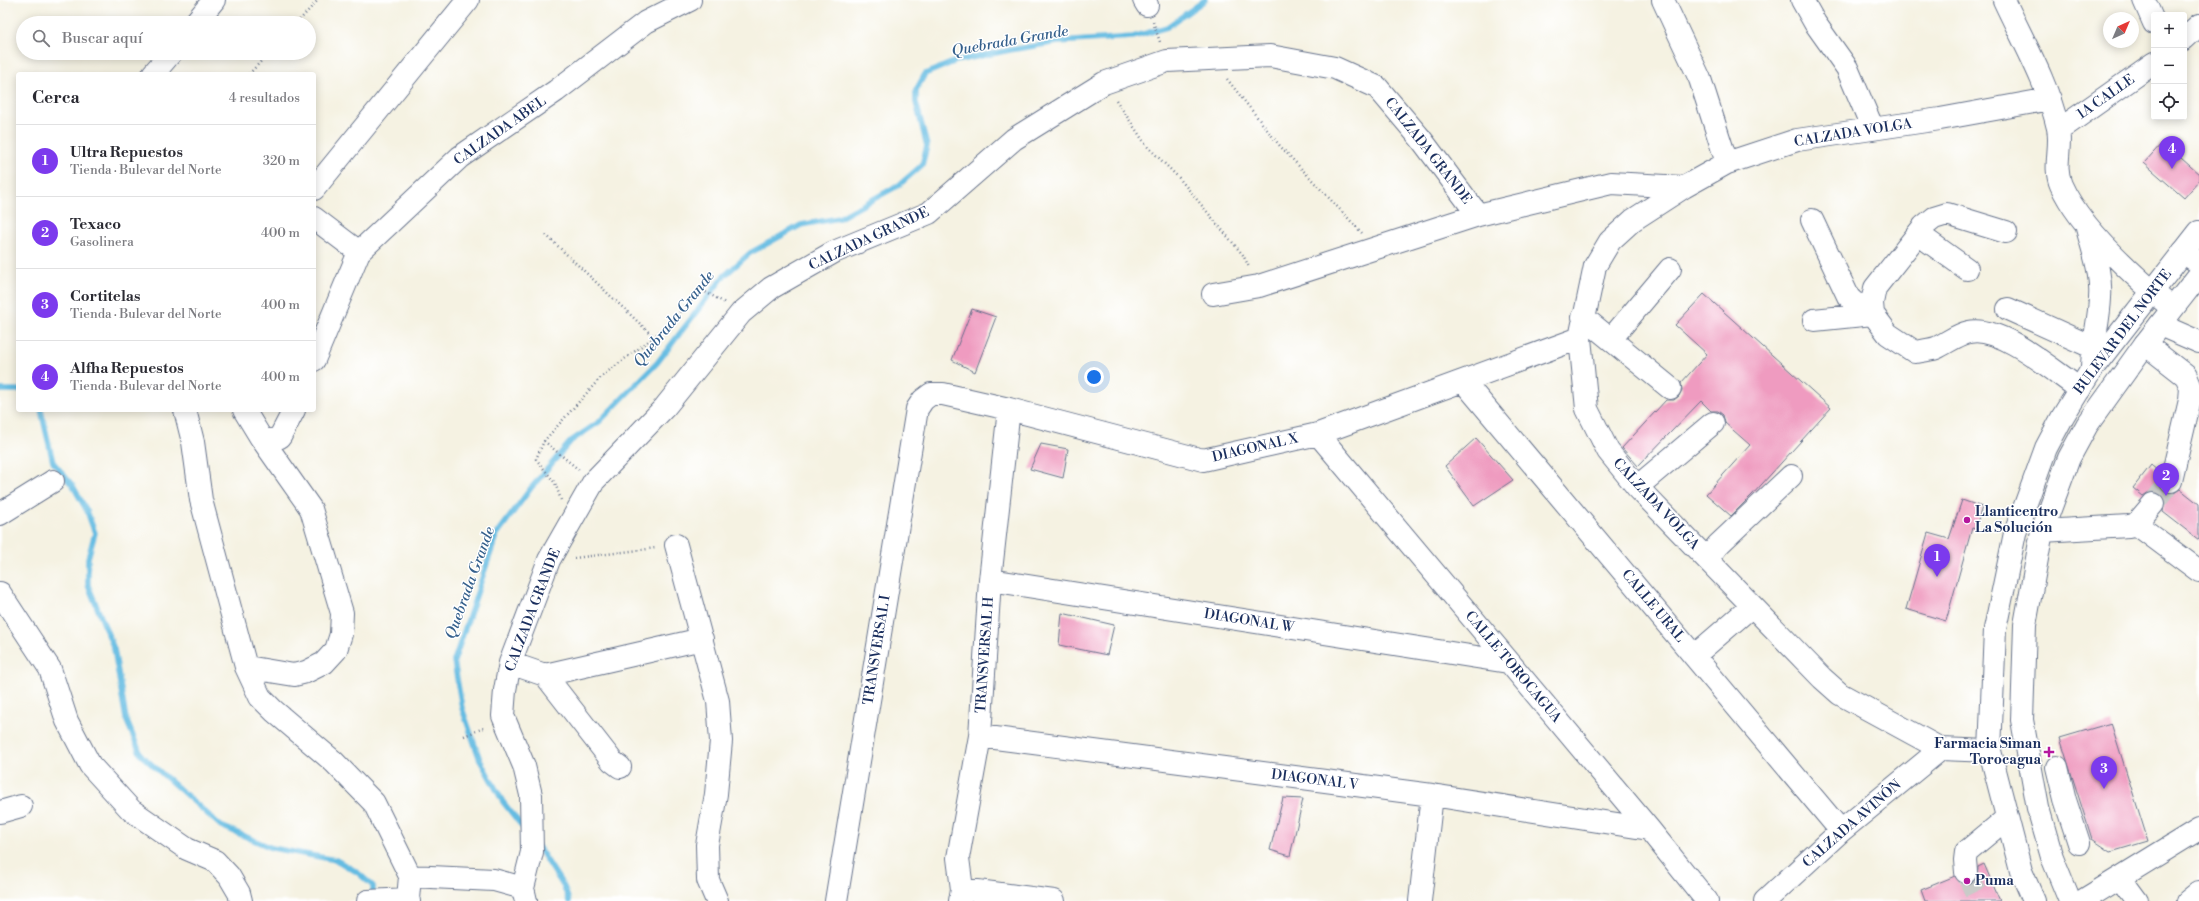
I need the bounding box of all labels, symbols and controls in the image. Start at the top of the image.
north arrow [2103,12,2139,48]
map controls [2151,12,2187,120]
button: + [2151,12,2187,48]
search box [16,16,316,60]
water label: Quebrada Grande [950,21,1070,61]
icon: search [30,27,52,49]
text: Buscar aquí [62,29,143,48]
button: − [2151,48,2187,84]
street label: 1A CALLE [2074,71,2138,123]
button: locate [2151,84,2187,120]
text: Cerca [32,87,80,109]
text: 4 resultados [229,90,300,106]
street label: CALZADA ABEL [450,92,550,170]
street label: CALZADA GRANDE [1381,94,1475,208]
street label: CALZADA VOLGA [1793,115,1914,151]
pin: 4 [2159,136,2185,169]
text: Ultra Repuestos [70,143,183,162]
text: 1 [42,153,48,169]
text: 320 m [263,153,300,169]
text: Tienda · Bulevar del Norte [70,162,222,178]
street label: CALZADA GRANDE [806,203,932,275]
text: Texaco [70,215,121,234]
text: 2 [41,225,49,241]
text: 400 m [261,225,300,241]
text: Gasolinera [70,234,134,250]
street label: BULEVAR DEL NORTE [2070,266,2176,399]
water label: Quebrada Grande [629,267,719,371]
text: Cortitelas [70,287,140,306]
text: 3 [41,297,49,313]
text: 400 m [261,297,300,313]
text: Tienda · Bulevar del Norte [70,306,222,322]
text: Alfha Repuestos [70,359,184,378]
your location [1084,367,1104,387]
text: 4 [41,369,49,385]
text: 400 m [261,369,300,385]
text: Tienda · Bulevar del Norte [70,378,222,394]
street label: DIAGONAL X [1210,429,1300,467]
street label: CALZADA VOLGA [1609,454,1703,554]
pin: 2 [2153,463,2179,496]
place label: Llanticentro La Solución [1975,503,2058,537]
marker: Llanticentro La Solución [1962,515,1972,525]
water label: Quebrada Grande [441,524,499,642]
pin: 1 [1924,544,1950,577]
street label: CALZADA GRANDE [501,546,565,674]
street label: CALLE URAL [1617,566,1689,646]
street label: TRANSVERSAL I [859,593,895,706]
street label: TRANSVERSAL H [972,595,998,714]
street label: DIAGONAL W [1203,605,1297,637]
street label: CALLE TOROCAGUA [1461,607,1565,727]
place label: Farmacia Siman Torocagua [1934,735,2041,769]
marker: Farmacia Siman Torocagua [2044,747,2054,757]
pin: 3 [2091,756,2117,789]
street label: DIAGONAL V [1270,766,1361,794]
street label: CALZADA AVINÓN [1798,774,1906,872]
place label: Puma [1975,872,2014,890]
marker: Puma [1962,876,1972,886]

